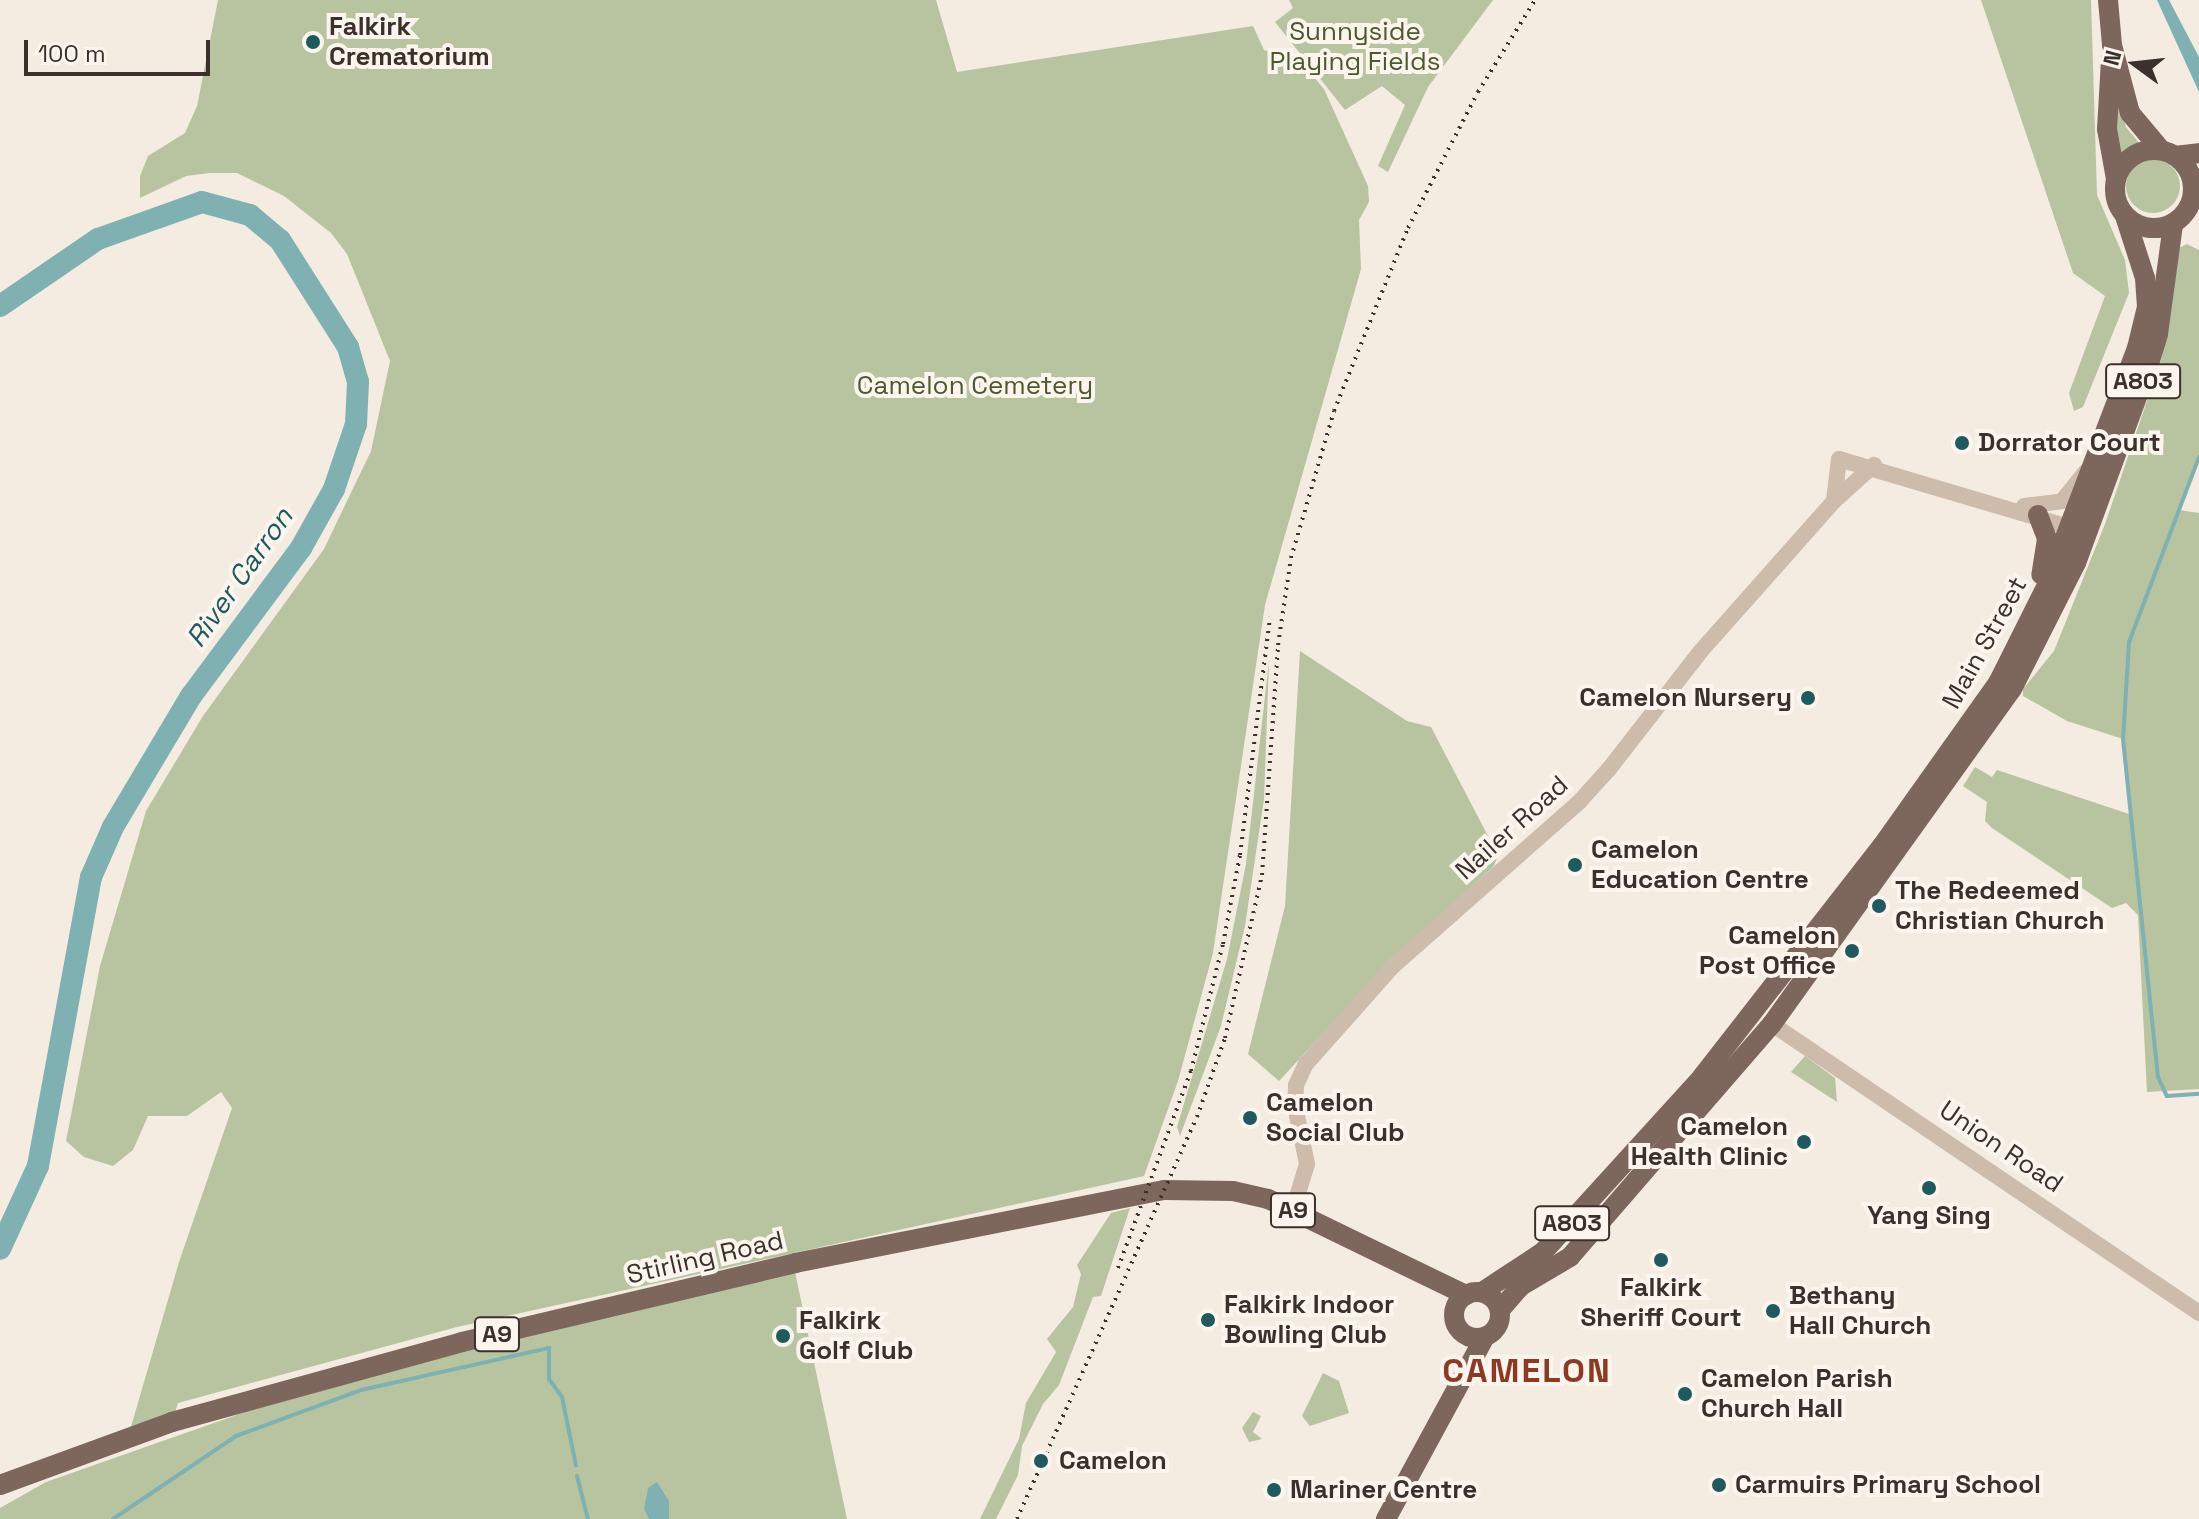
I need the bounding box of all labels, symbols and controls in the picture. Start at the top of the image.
place label: Falkirk Crematorium [329,11,490,72]
park label: Sunnyside Playing Fields [1270,16,1440,78]
scale bar [28,24,214,74]
north arrow [2095,24,2175,104]
marker: Falkirk Crematorium [304,33,322,51]
text: 100 m [38,38,106,69]
text: N [2096,47,2127,69]
road number: A803 [2105,361,2181,401]
park label: Camelon Cemetery [857,370,1093,402]
place label: Dorrator Court [1978,427,2161,459]
marker: Dorrator Court [1953,434,1971,452]
water label: River Carron [179,501,299,653]
street label: Main Street [1936,572,2034,714]
place label: Camelon Nursery [1579,682,1792,714]
marker: Camelon Nursery [1799,689,1817,707]
street label: Nailer Road [1449,769,1575,887]
place label: Camelon Education Centre [1591,834,1809,896]
marker: Camelon Education Centre [1566,856,1584,874]
place label: The Redeemed Christian Church [1895,875,2104,936]
marker: The Redeemed Christian Church [1870,897,1888,915]
place label: Camelon Post Office [1699,920,1836,982]
marker: Camelon Post Office [1843,942,1861,960]
place label: Camelon Social Club [1266,1087,1405,1148]
street label: Union Road [1933,1094,2069,1200]
marker: Camelon Social Club [1241,1109,1259,1127]
place label: Camelon Health Clinic [1631,1111,1788,1172]
marker: Camelon Health Clinic [1795,1133,1813,1151]
marker: Yang Sing [1920,1179,1938,1197]
road number: A9 [1269,1190,1317,1230]
place label: Yang Sing [1867,1200,1991,1232]
road number: A803 [1534,1203,1610,1243]
street label: Stirling Road [624,1225,786,1291]
marker: Falkirk Sheriff Court [1652,1251,1670,1269]
place label: Falkirk Sheriff Court [1580,1272,1742,1334]
place label: Bethany Hall Church [1789,1280,1931,1342]
place label: Falkirk Indoor Bowling Club [1224,1289,1394,1350]
marker: Bethany Hall Church [1764,1302,1782,1320]
place label: Falkirk Golf Club [799,1305,913,1366]
marker: Falkirk Indoor Bowling Club [1199,1311,1217,1329]
road number: A9 [473,1314,521,1354]
marker: Falkirk Golf Club [774,1327,792,1345]
district label: CAMELON [1442,1351,1612,1391]
place label: Camelon Parish Church Hall [1701,1363,1893,1424]
marker: Camelon Parish Church Hall [1676,1385,1694,1403]
place label: Camelon [1059,1445,1167,1477]
marker: Camelon [1030,1450,1052,1472]
place label: Carmuirs Primary School [1735,1469,2041,1501]
place label: Mariner Centre [1290,1474,1477,1506]
marker: Carmuirs Primary School [1710,1476,1728,1494]
marker: Mariner Centre [1265,1481,1283,1499]

